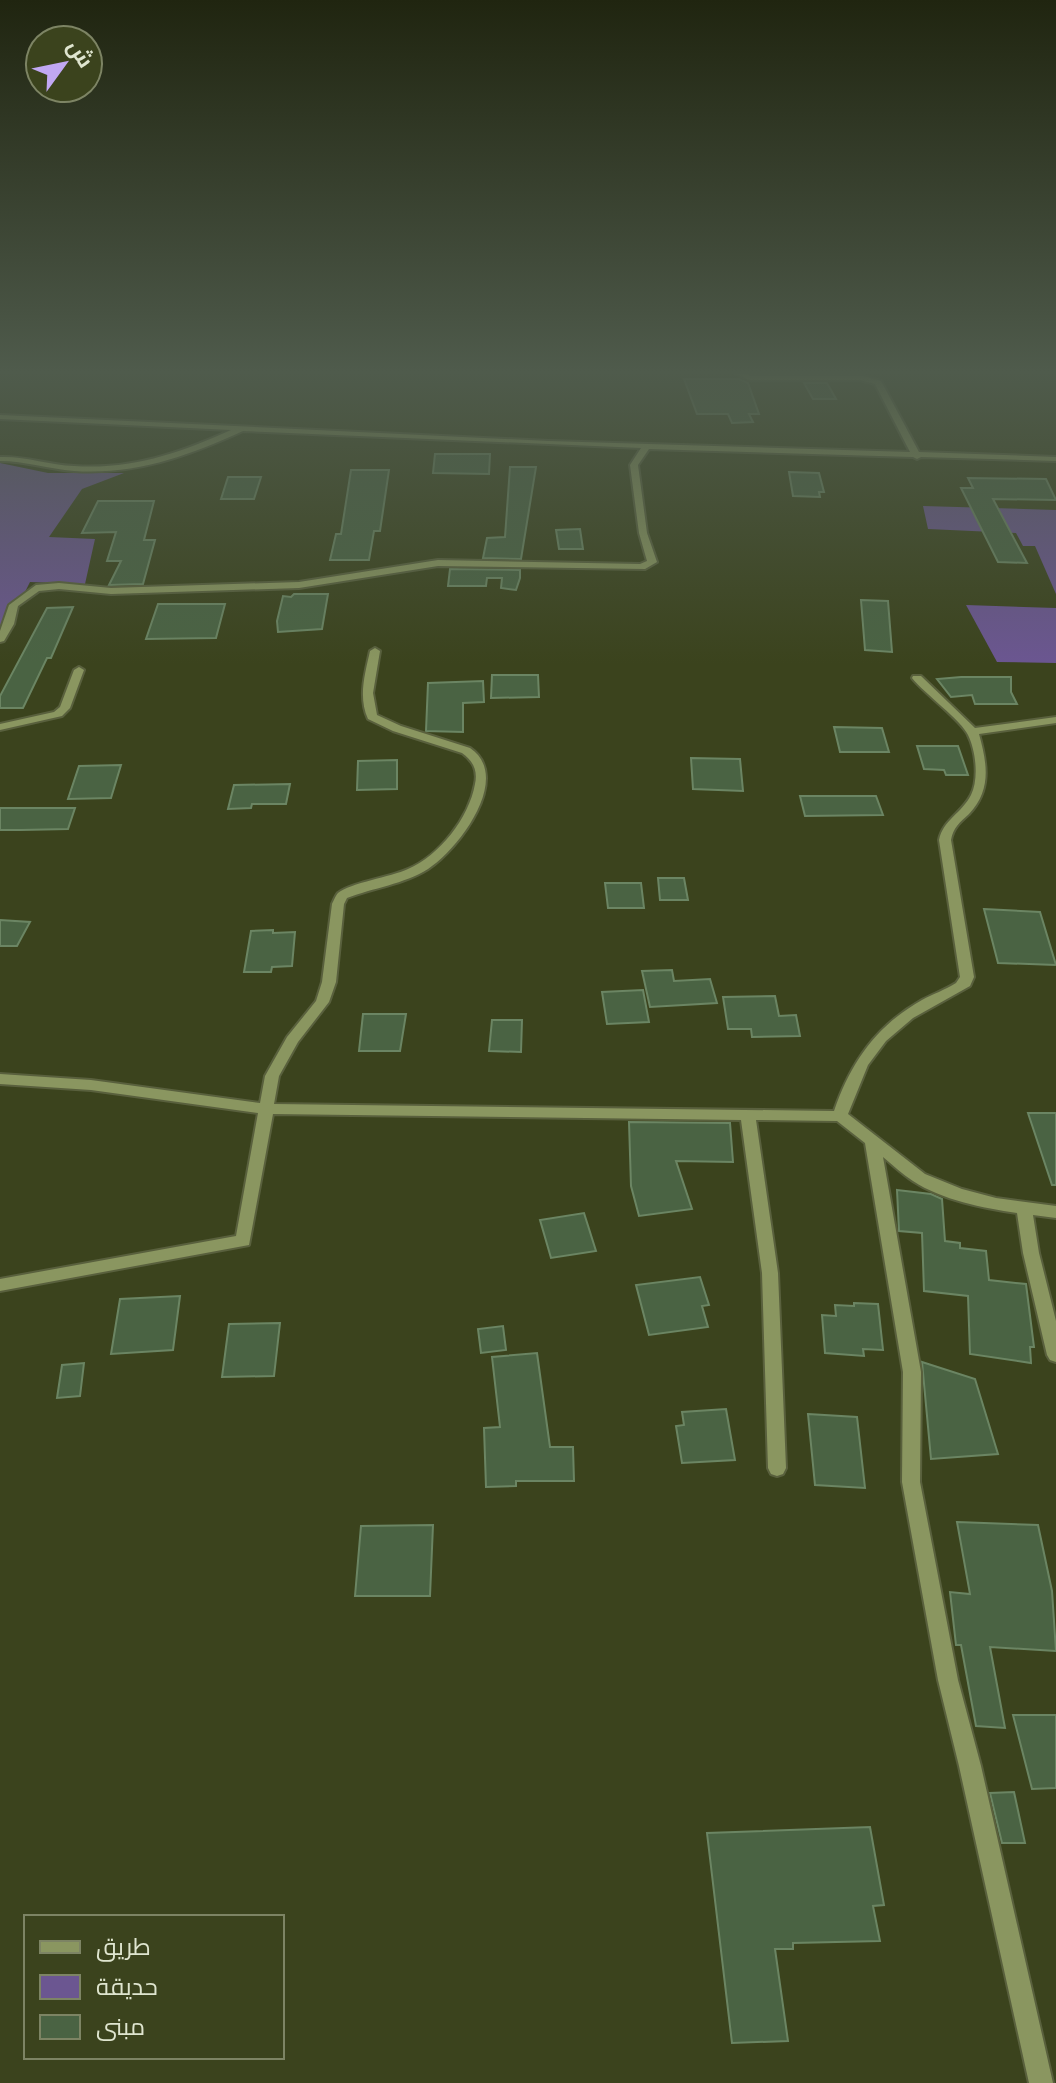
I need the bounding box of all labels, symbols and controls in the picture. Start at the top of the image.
north arrow [24,24,104,104]
text: ش [61,35,99,73]
legend [24,1915,284,2059]
text: طريق [96,1933,151,1962]
text: حديقة [96,1973,158,2000]
text: مبنى [96,2013,145,2041]

